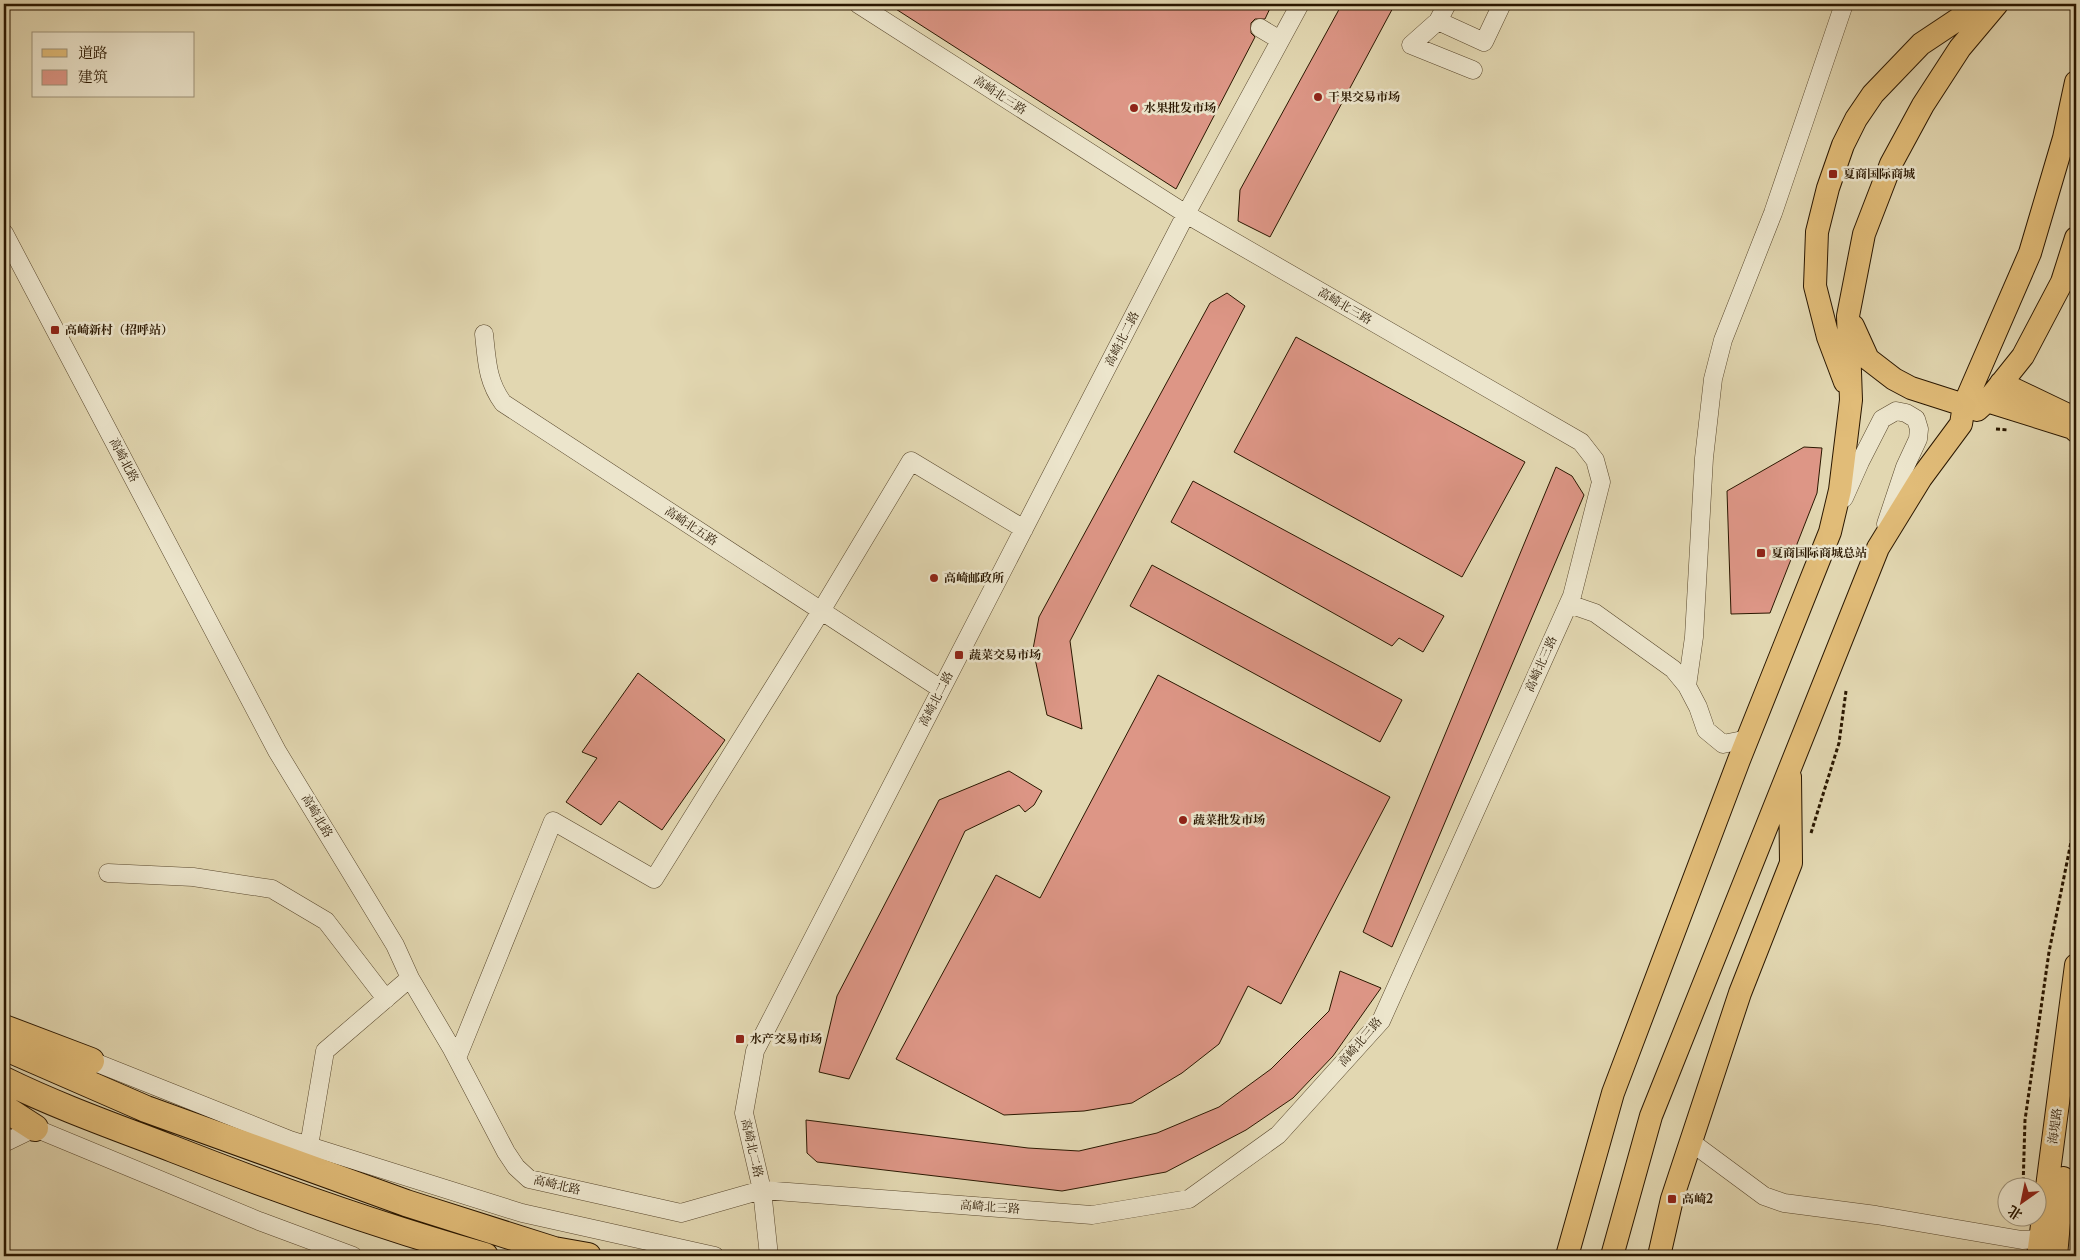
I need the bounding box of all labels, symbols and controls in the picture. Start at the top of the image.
legend [32,32,195,98]
text: 道路 [78,43,108,62]
text: 建筑 [78,67,108,86]
street label: 高崎北三路 [971,72,1030,117]
place label: 干果交易市场 [1328,89,1400,104]
marker: 干果交易市场 [1312,91,1324,103]
place label: 水果批发市场 [1144,100,1216,115]
marker: 水果批发市场 [1128,102,1140,114]
place label: 夏商国际商城 [1843,166,1915,181]
marker: 夏商国际商城 [1827,168,1839,180]
street label: 高崎北三路 [1316,284,1375,327]
street label: 高崎北二路 [1101,309,1142,369]
place label: 高崎新村（招呼站） [65,322,173,337]
marker: 高崎新村（招呼站） [49,324,61,336]
street label: 高崎北路 [107,435,142,484]
street label: 高崎北五路 [662,503,721,548]
place label: 夏商国际商城总站 [1771,545,1867,560]
marker: 夏商国际商城总站 [1755,547,1767,559]
place label: 高崎邮政所 [944,570,1004,585]
marker: 高崎邮政所 [928,572,940,584]
street label: 高崎北三路 [1521,633,1560,694]
place label: 蔬菜交易市场 [969,647,1041,662]
marker: 蔬菜交易市场 [953,649,965,661]
street label: 高崎北二路 [915,669,956,729]
street label: 高崎北路 [299,791,336,840]
place label: 蔬菜批发市场 [1193,812,1265,827]
marker: 蔬菜批发市场 [1177,814,1189,826]
street label: 高崎北三路 [1335,1014,1385,1069]
place label: 水产交易市场 [750,1031,822,1046]
marker: 水产交易市场 [734,1033,746,1045]
street label: 海堤路 [2045,1107,2064,1145]
street label: 高崎北二路 [738,1117,767,1179]
street label: 高崎北路 [532,1172,582,1197]
north arrow [1998,1178,2048,1228]
place label: 高崎2 [1682,1191,1713,1206]
marker: 高崎2 [1666,1193,1678,1205]
street label: 高崎北三路 [960,1197,1020,1216]
text: 北 [2004,1202,2026,1224]

